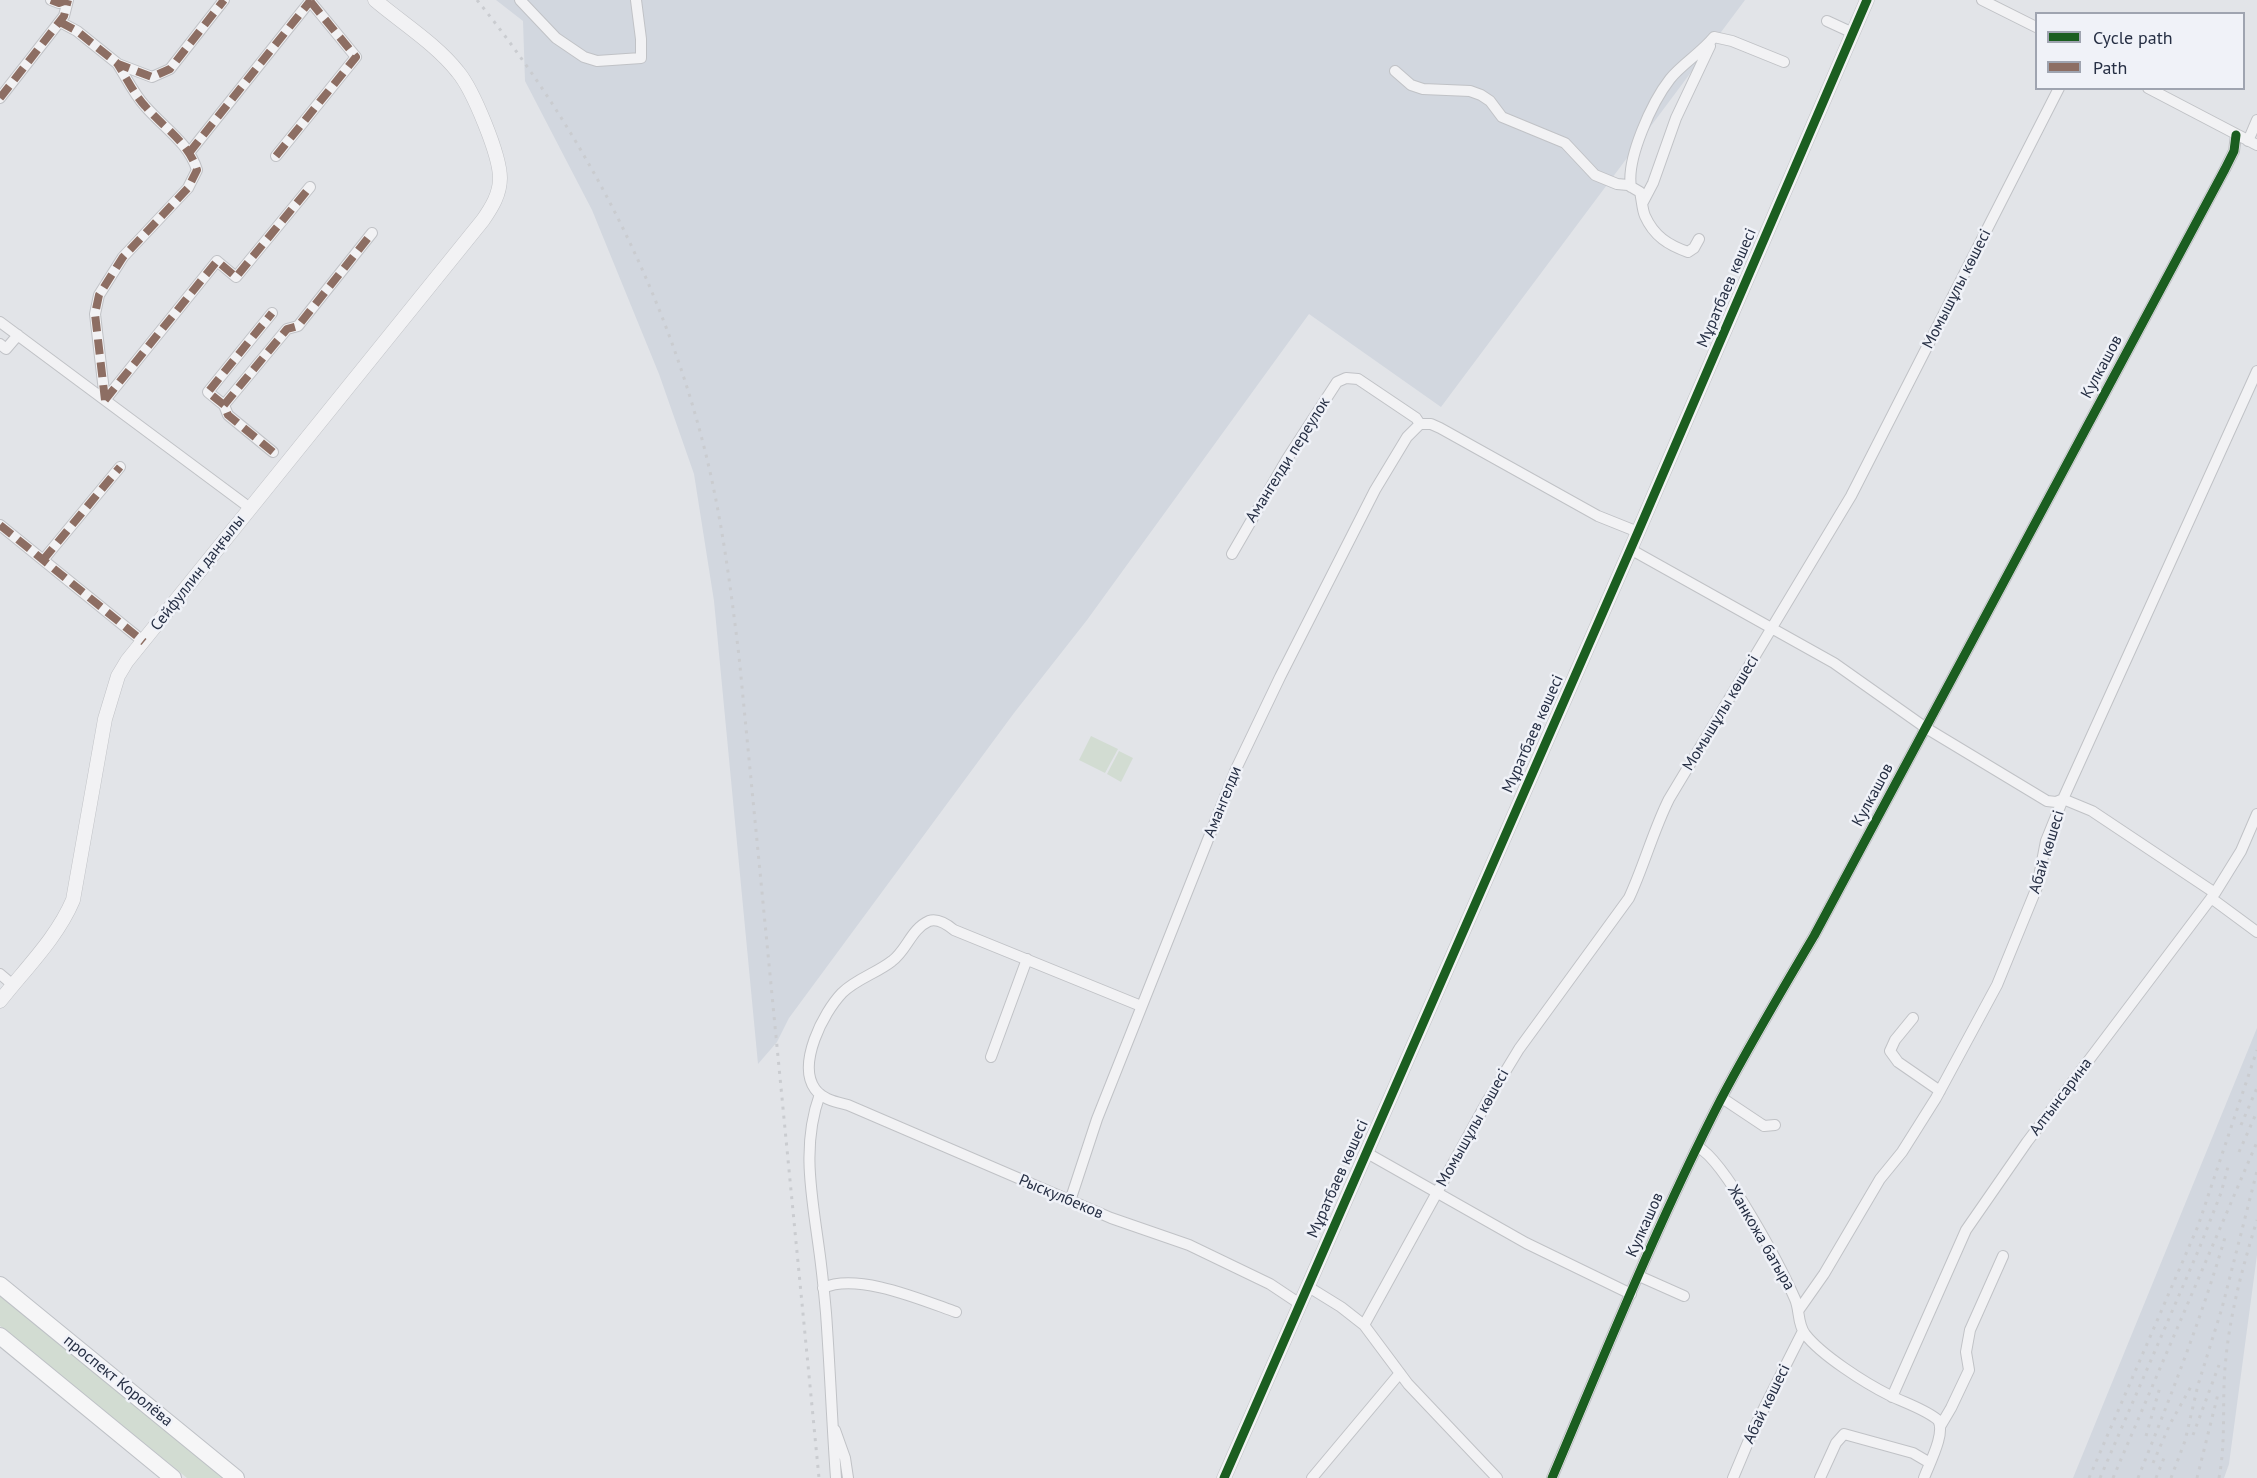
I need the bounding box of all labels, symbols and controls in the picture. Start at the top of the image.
legend [2035,12,2245,90]
text: Cycle path [2093,26,2173,49]
text: Path [2093,56,2127,79]
street label: Мұратбаев көшесі [1693,226,1761,350]
street label: Момышұлы көшесі [1919,226,1995,352]
street label: Кулкашов [2077,332,2127,402]
street label: Амангелди переулок [1242,394,1334,526]
street label: Сейфуллин даңғылы [147,511,249,635]
street label: Момышұлы көшесі [1679,652,1763,774]
street label: Мұратбаев көшесі [1498,672,1568,796]
street label: Кулкашов [1848,760,1898,830]
street label: Амангелди [1200,764,1246,840]
street label: Абай көшесі [2025,808,2069,896]
street label: Алтынсарина [2026,1054,2096,1140]
street label: Момышұлы көшесі [1433,1066,1513,1190]
street label: Мұратбаев көшесі [1303,1117,1373,1241]
street label: Рыскулбеков [1016,1171,1106,1223]
street label: Жанкожа батыра [1723,1182,1799,1294]
street label: Кулкашов [1622,1190,1668,1260]
street label: проспект Королёва [60,1331,176,1431]
street label: Абай көшесі [1739,1361,1795,1447]

